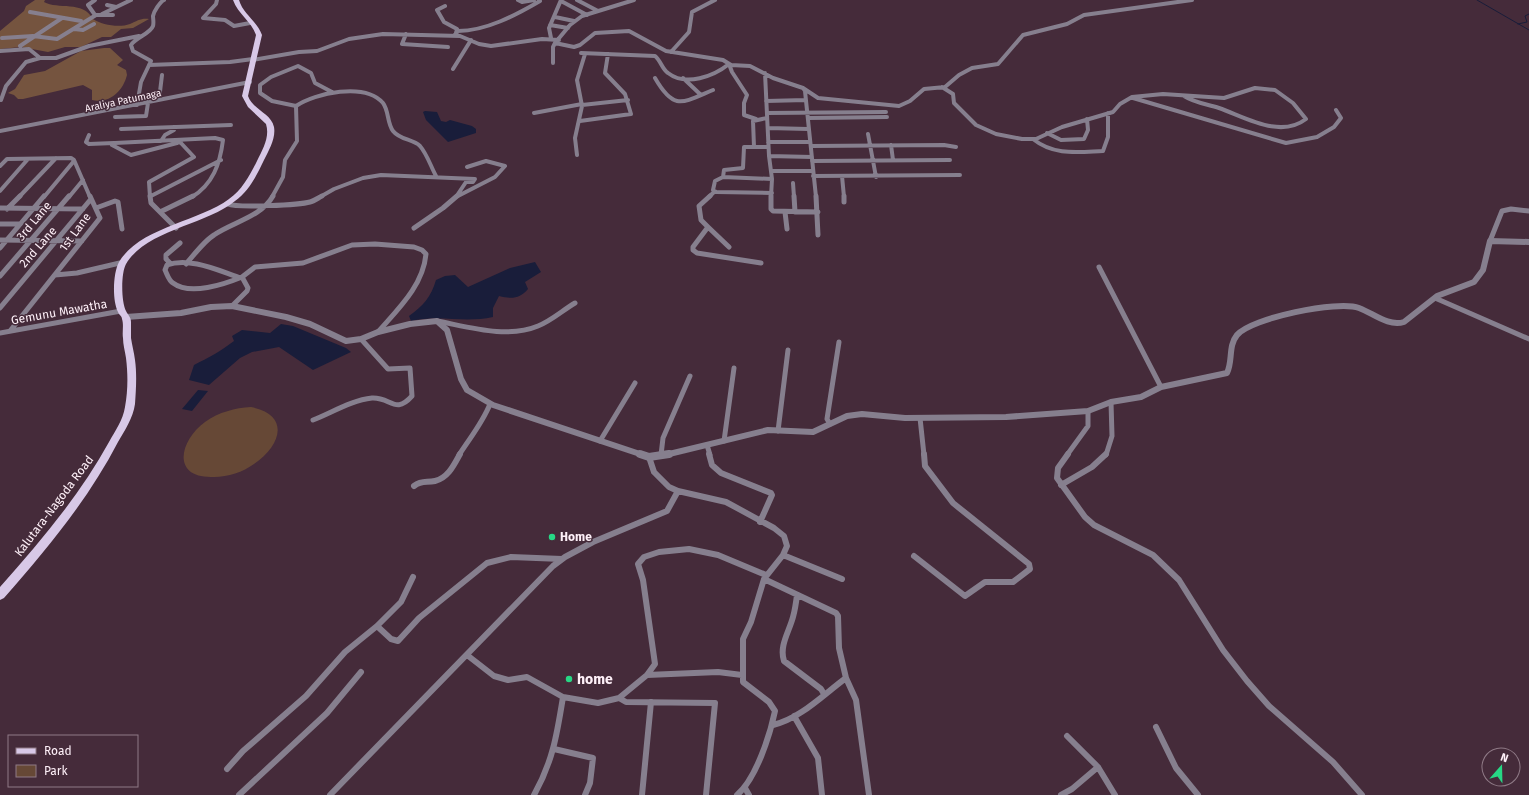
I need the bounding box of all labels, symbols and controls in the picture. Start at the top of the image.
street label: Araliya Patumaga [84,87,162,115]
street label: 3rd Lane [14,199,54,243]
street label: 1st Lane [56,210,94,254]
street label: 2nd Lane [17,224,59,270]
street label: Gemunu Mawatha [10,297,108,327]
street label: Kalutara-Nagoda Road [12,453,96,559]
place label: Home [560,530,592,544]
marker: Home [547,532,557,542]
place label: home [577,671,613,688]
marker: home [564,674,574,684]
legend [8,735,138,787]
text: Road [44,744,72,758]
north arrow [1481,747,1521,787]
text: N [1499,751,1510,765]
text: Park [44,764,68,778]

